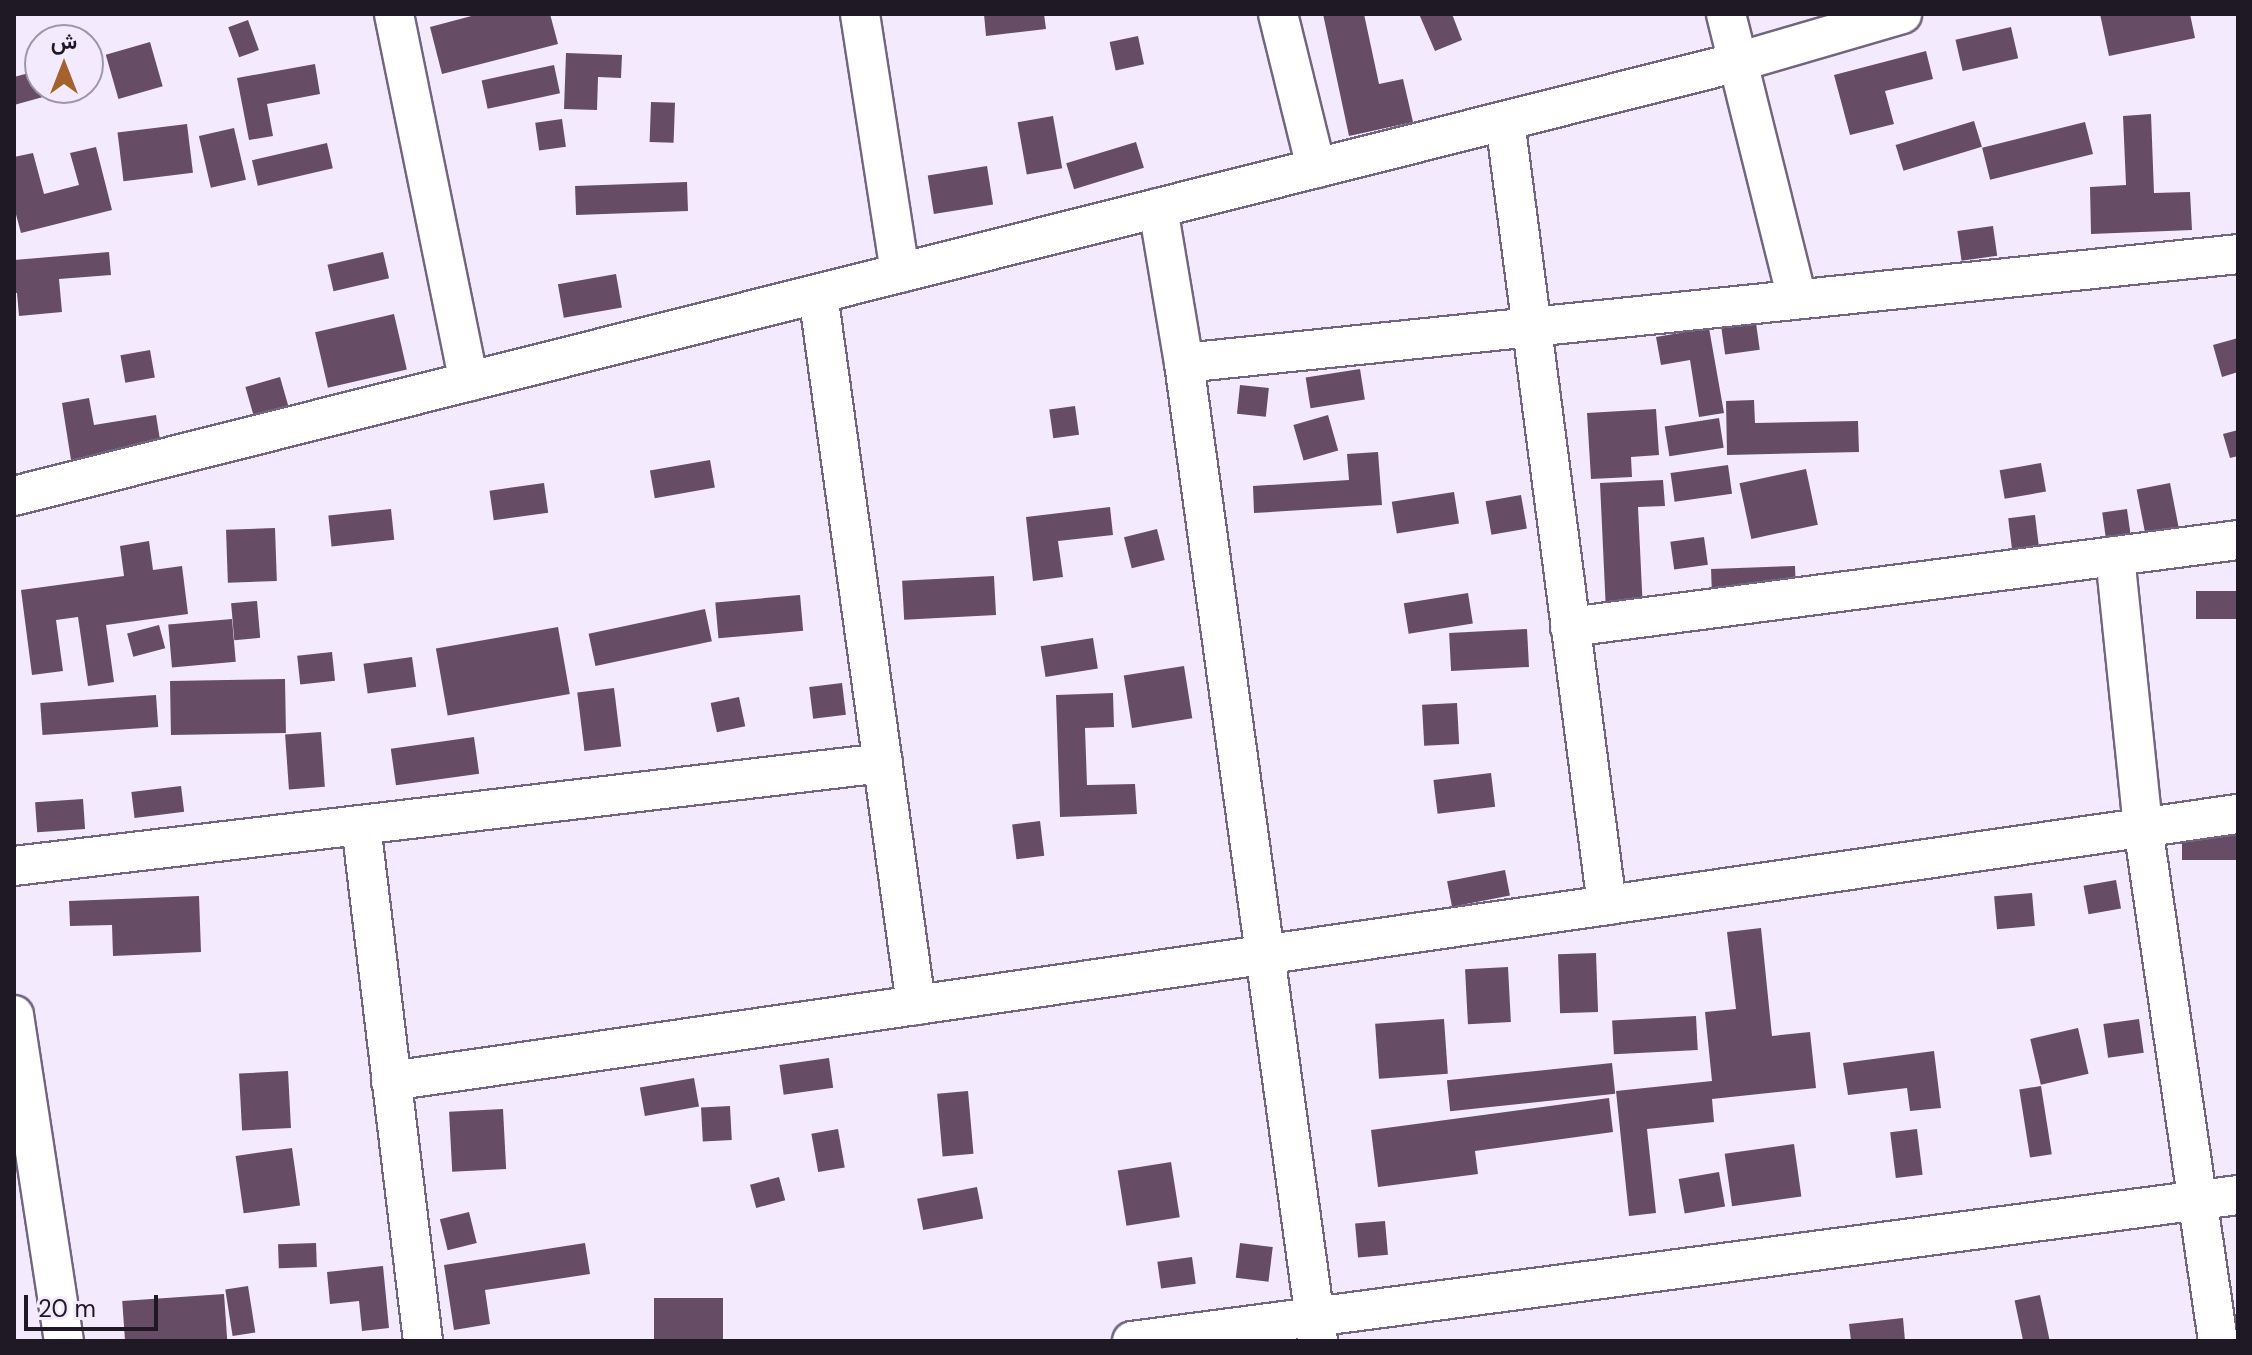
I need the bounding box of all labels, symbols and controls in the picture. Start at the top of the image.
north arrow [24,24,104,104]
text: ش [51,27,77,56]
scale bar [28,1279,162,1329]
text: 20 m [38,1293,96,1324]

